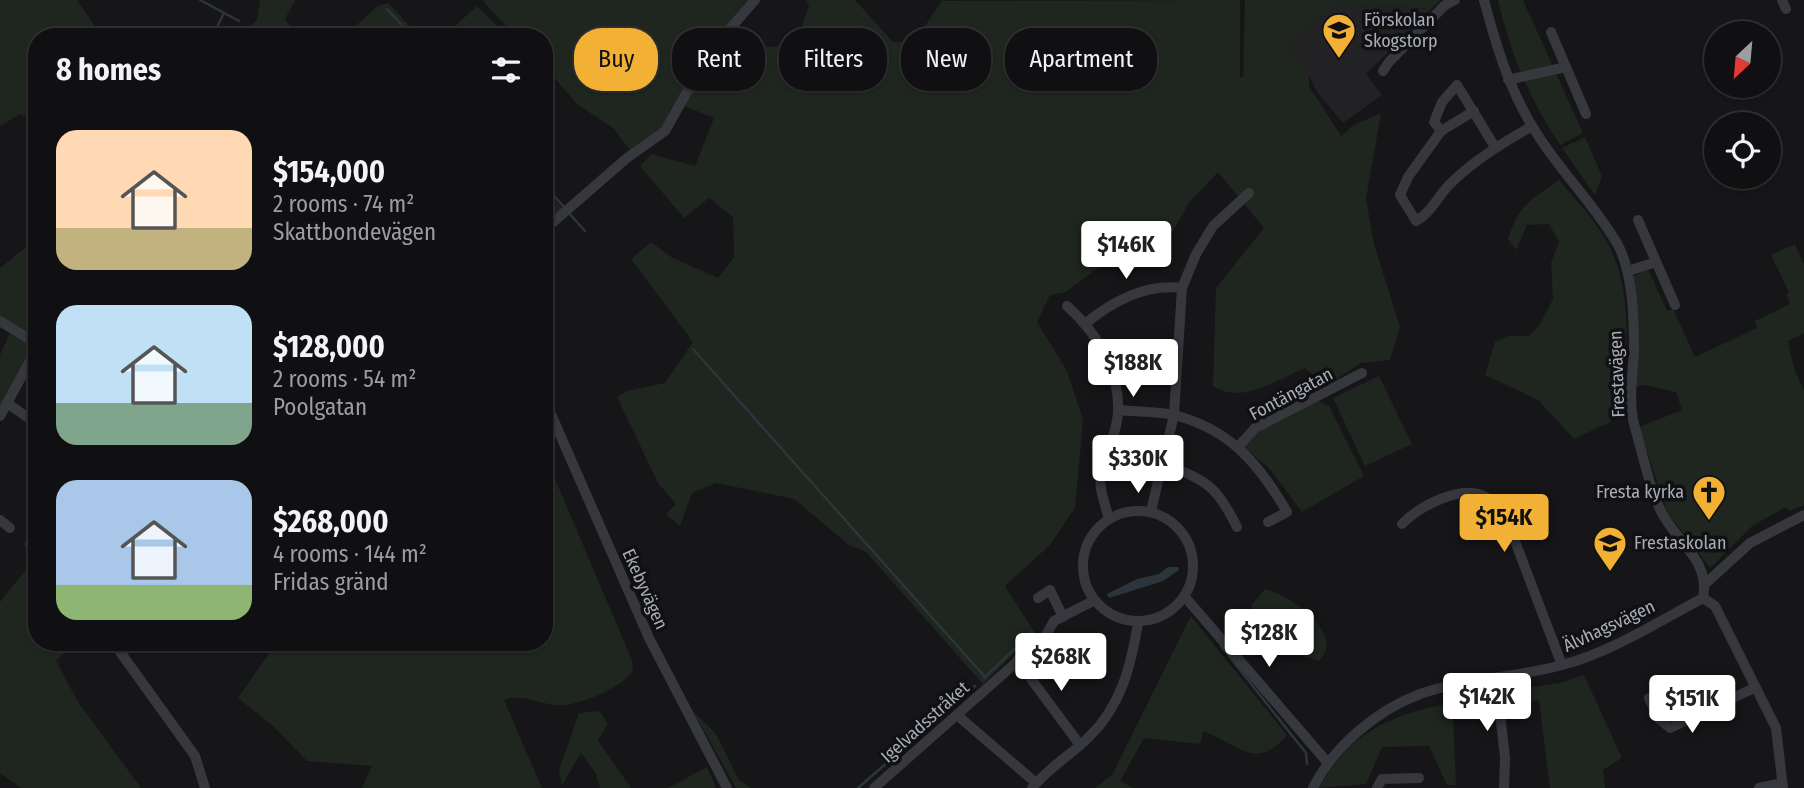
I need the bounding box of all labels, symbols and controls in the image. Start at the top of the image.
place label: Förskolan Skogstorp [1364,9,1438,52]
school or university icon: Förskolan Skogstorp [1320,11,1358,60]
north arrow [1704,21,1782,98]
map controls [1704,21,1781,189]
chip: Buy [574,28,658,91]
chip: Rent [672,28,765,91]
chip: Filters [779,28,887,91]
chip: New [901,28,991,91]
chip: Apartment [1005,28,1157,91]
icon: filters [487,51,525,89]
text: 8 homes [56,52,161,88]
button: locate [1704,112,1781,189]
text: $154,000 [273,154,385,190]
icon: home [112,158,196,242]
text: 2 rooms · 74 m² [273,190,414,218]
text: Skattbondevägen [273,218,436,246]
pin: $146K [1077,222,1175,281]
text: $146K [1097,230,1155,258]
text: $128,000 [273,329,385,365]
street label: Frestavägen [1604,330,1630,418]
icon: home [112,333,196,417]
pin: $188K [1084,340,1182,399]
text: $188K [1104,348,1162,376]
street label: Fontängatan [1246,363,1336,425]
text: 2 rooms · 54 m² [273,365,416,393]
text: Poolgatan [273,393,367,421]
pin: $330K [1089,435,1187,495]
text: $330K [1108,444,1168,472]
church icon: Fresta kyrka [1690,473,1728,522]
place label: Fresta kyrka [1596,481,1684,503]
pin: $154K [1455,494,1553,554]
text: $154K [1476,503,1532,531]
text: $268,000 [273,504,389,540]
icon: home [112,508,196,592]
school or university icon: Frestaskolan [1591,524,1629,573]
place label: Frestaskolan [1634,532,1726,554]
text: 4 rooms · 144 m² [273,540,427,568]
street label: Ekebyvägen [617,545,673,633]
text: Fridas gränd [273,568,389,596]
street label: Älvhagsvägen [1560,595,1658,657]
pin: $128K [1220,610,1318,669]
text: $128K [1241,618,1297,646]
pin: $268K [1012,634,1110,693]
text: $268K [1031,642,1091,670]
pin: $142K [1438,674,1536,733]
pin: $151K [1643,676,1741,735]
street label: Igelvadsstråket [876,677,974,767]
text: $142K [1459,682,1515,710]
text: $151K [1665,684,1719,712]

